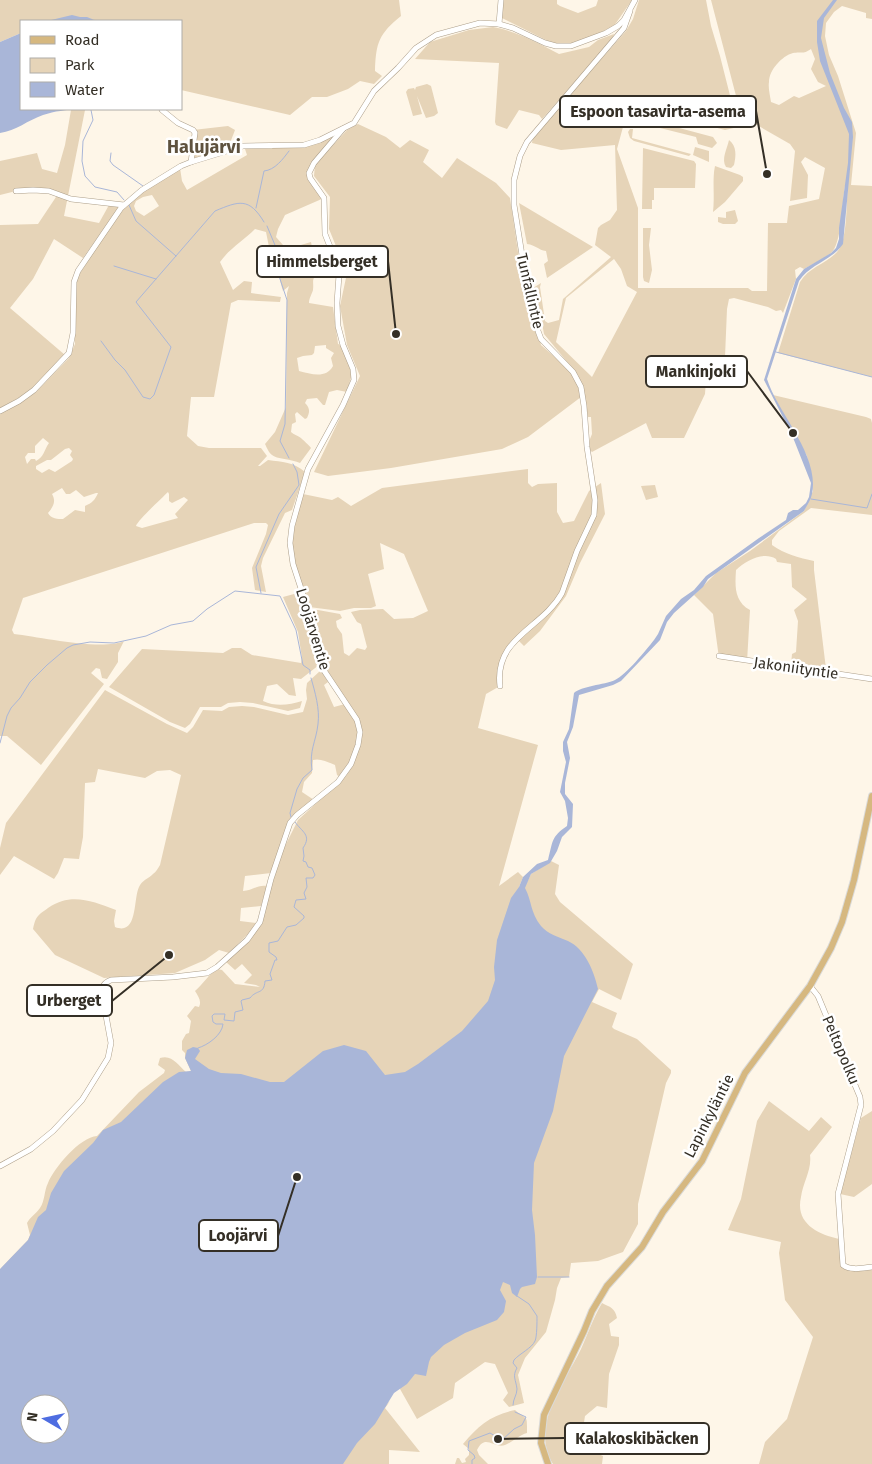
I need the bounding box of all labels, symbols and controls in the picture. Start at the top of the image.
legend [20,20,182,110]
text: Road [65,31,100,49]
text: Park [65,56,95,74]
text: Water [65,81,104,99]
callout: Espoon tasavirta-asema [560,96,756,127]
text: Espoon tasavirta-asema [570,102,746,121]
district label: Halujärvi [167,136,241,158]
callout: Himmelsberget [257,246,388,277]
street label: Tunfallintie [513,251,547,331]
text: Himmelsberget [266,252,379,271]
callout: Mankinjoki [646,356,747,387]
text: Mankinjoki [656,362,736,381]
street label: Loojärventie [292,586,334,672]
street label: Jakoniityntie [752,653,840,683]
callout: Urberget [27,985,112,1016]
text: Urberget [37,991,102,1010]
street label: Peltopolku [818,1013,864,1087]
street label: Lapinkyläntie [680,1071,738,1161]
callout: Loojärvi [199,1220,278,1251]
text: Loojärvi [209,1226,267,1245]
north arrow [20,1394,70,1444]
text: N [24,1411,42,1423]
callout: Kalakoskibäcken [565,1423,709,1454]
text: Kalakoskibäcken [575,1429,699,1448]

